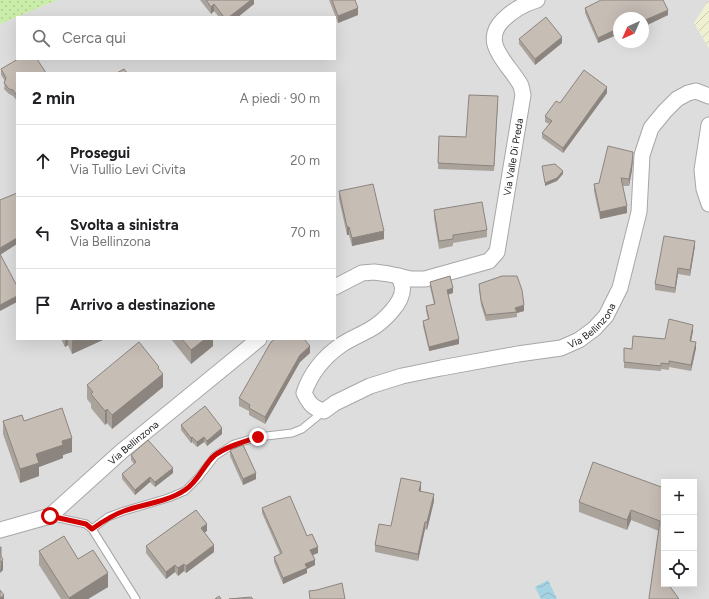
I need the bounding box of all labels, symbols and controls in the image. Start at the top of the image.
north arrow [613,12,649,48]
search box [16,16,336,60]
icon: search [30,27,52,49]
text: Cerca qui [62,29,126,47]
text: 2 min [32,88,75,108]
text: A piedi · 90 m [240,91,320,106]
street label: Via Valle Di Preda [500,117,526,197]
text: Prosegui [70,144,130,162]
icon: ahead [32,150,54,172]
text: 20 m [290,153,320,168]
text: Via Tullio Levi Civita [70,162,186,177]
text: Svolta a sinistra [70,216,179,234]
icon: left [32,222,54,244]
text: 70 m [290,225,320,240]
text: Via Bellinzona [70,234,151,249]
icon: arrive [32,294,54,316]
text: Arrivo a destinazione [70,296,215,314]
street label: Via Bellinzona [565,301,618,351]
street label: Via Bellinzona [105,417,161,467]
route end [249,428,267,446]
map controls [661,479,697,587]
button: + [661,479,697,515]
route start [41,507,59,525]
button: − [661,515,697,551]
button: locate [661,551,697,587]

